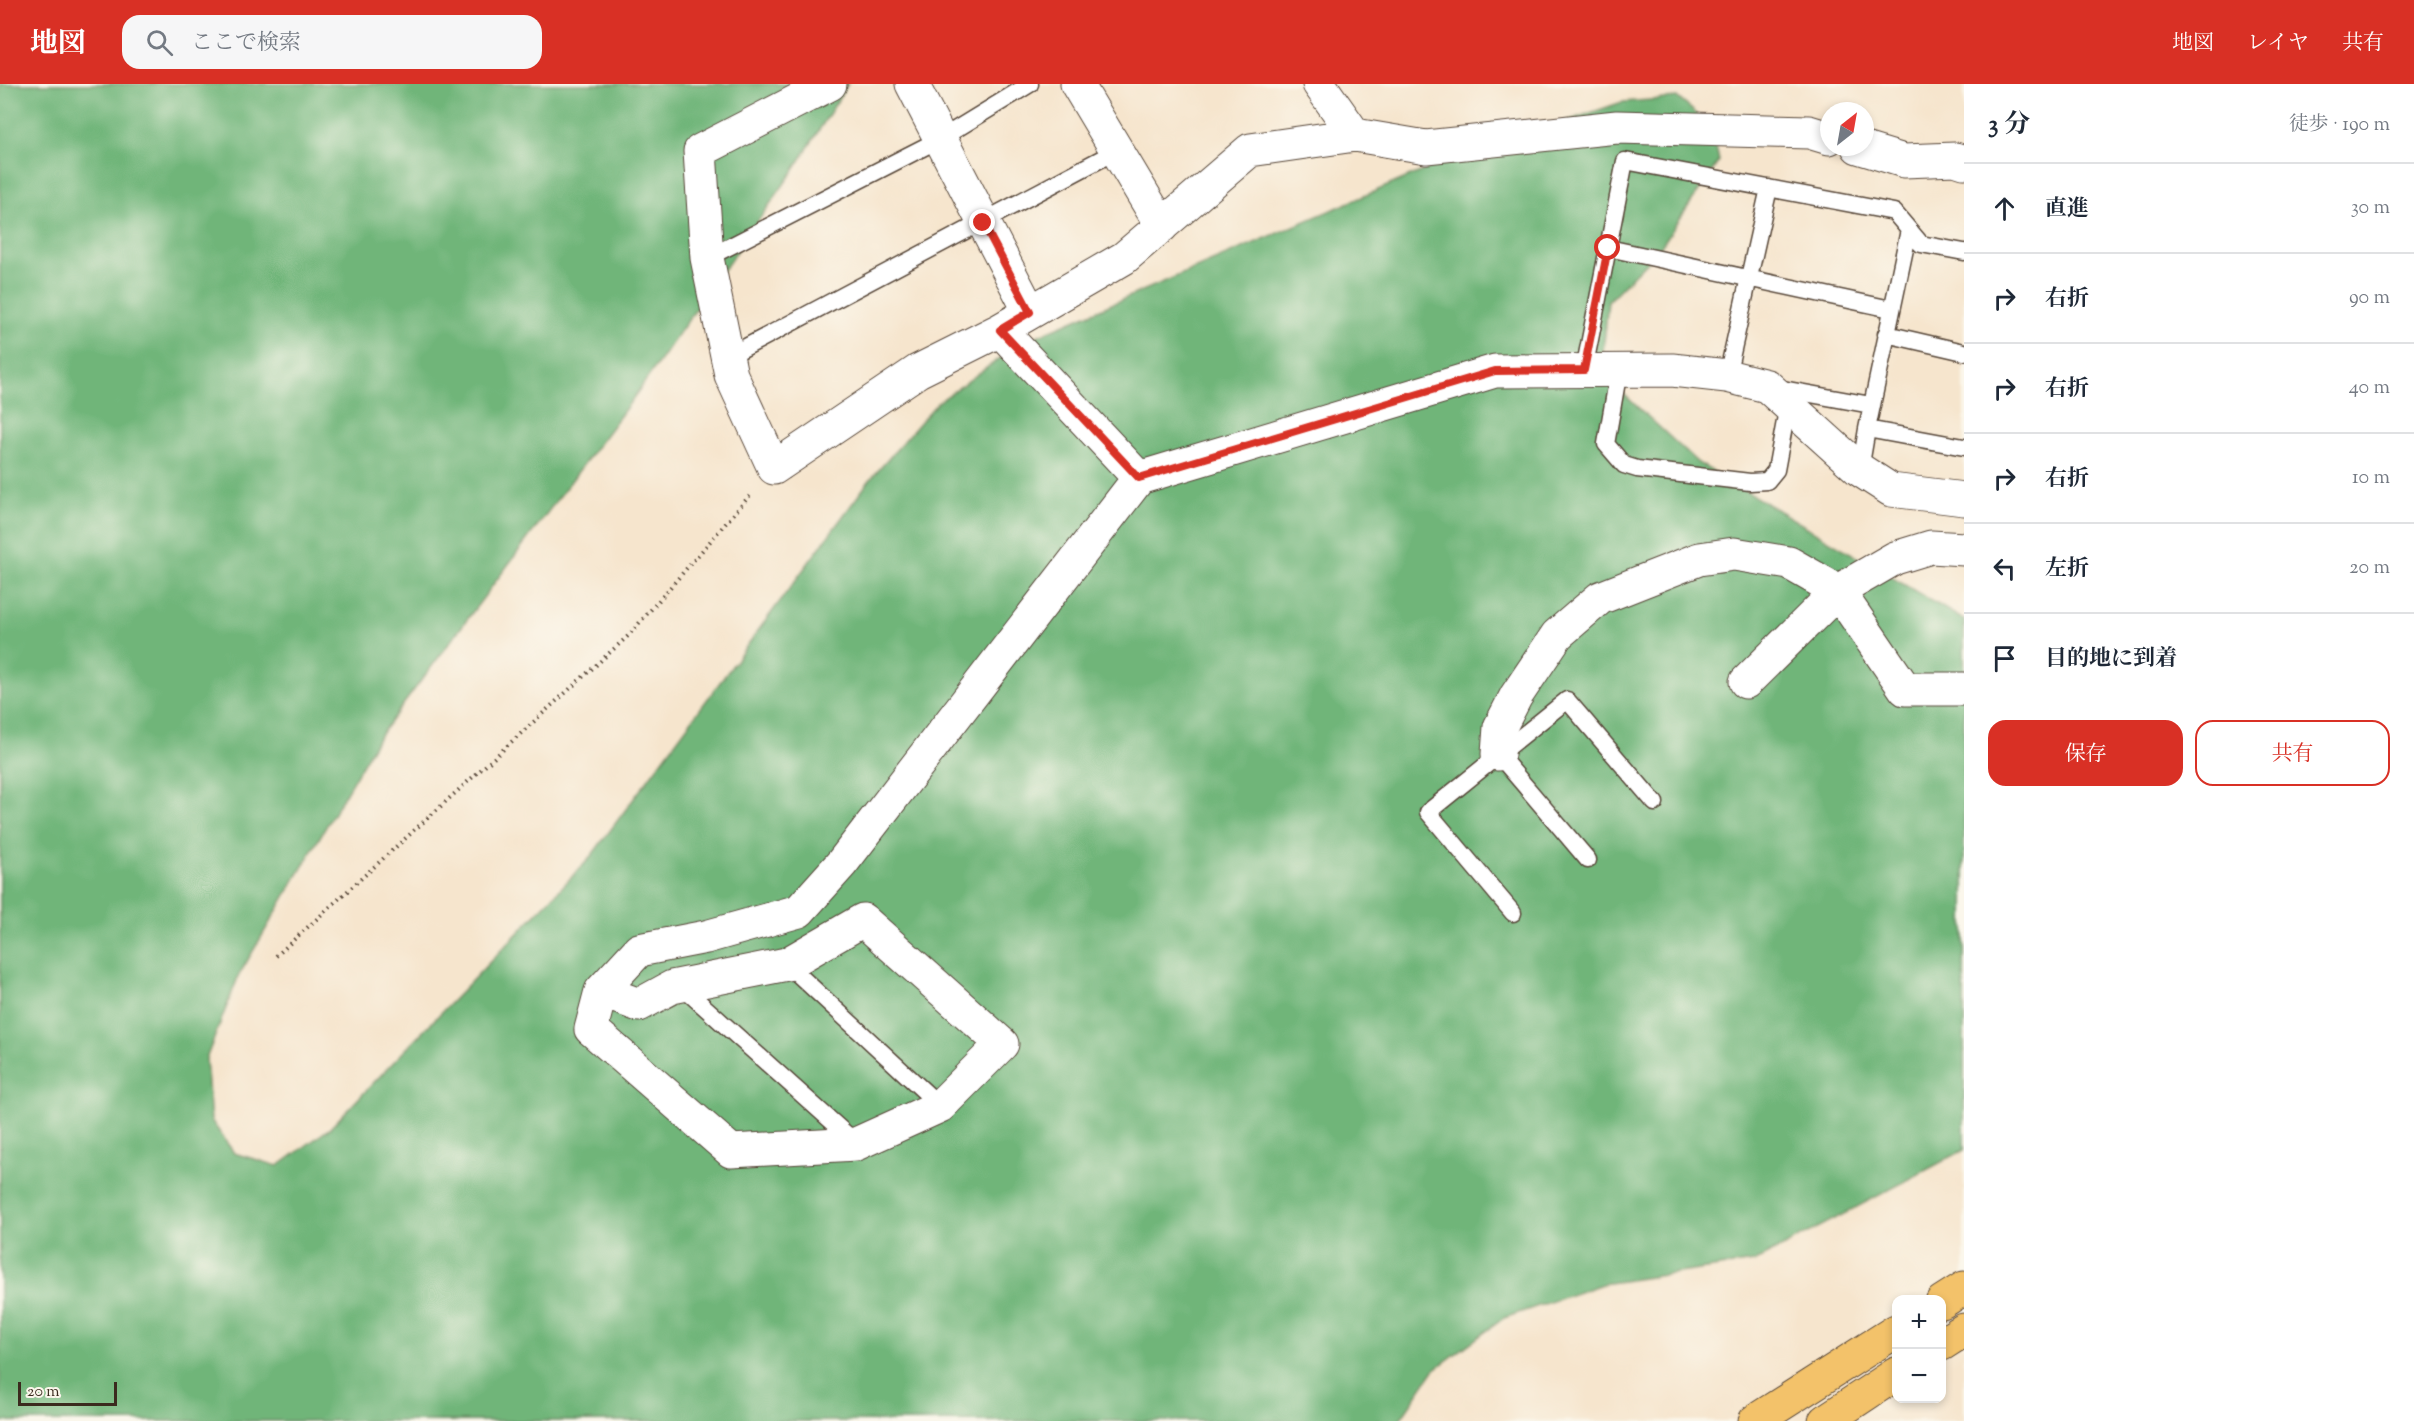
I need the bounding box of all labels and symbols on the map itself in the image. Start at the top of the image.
north arrow [1820,102,1874,156]
route end [969,209,995,235]
route start [1594,234,1620,260]
scale bar [18,1379,117,1406]

